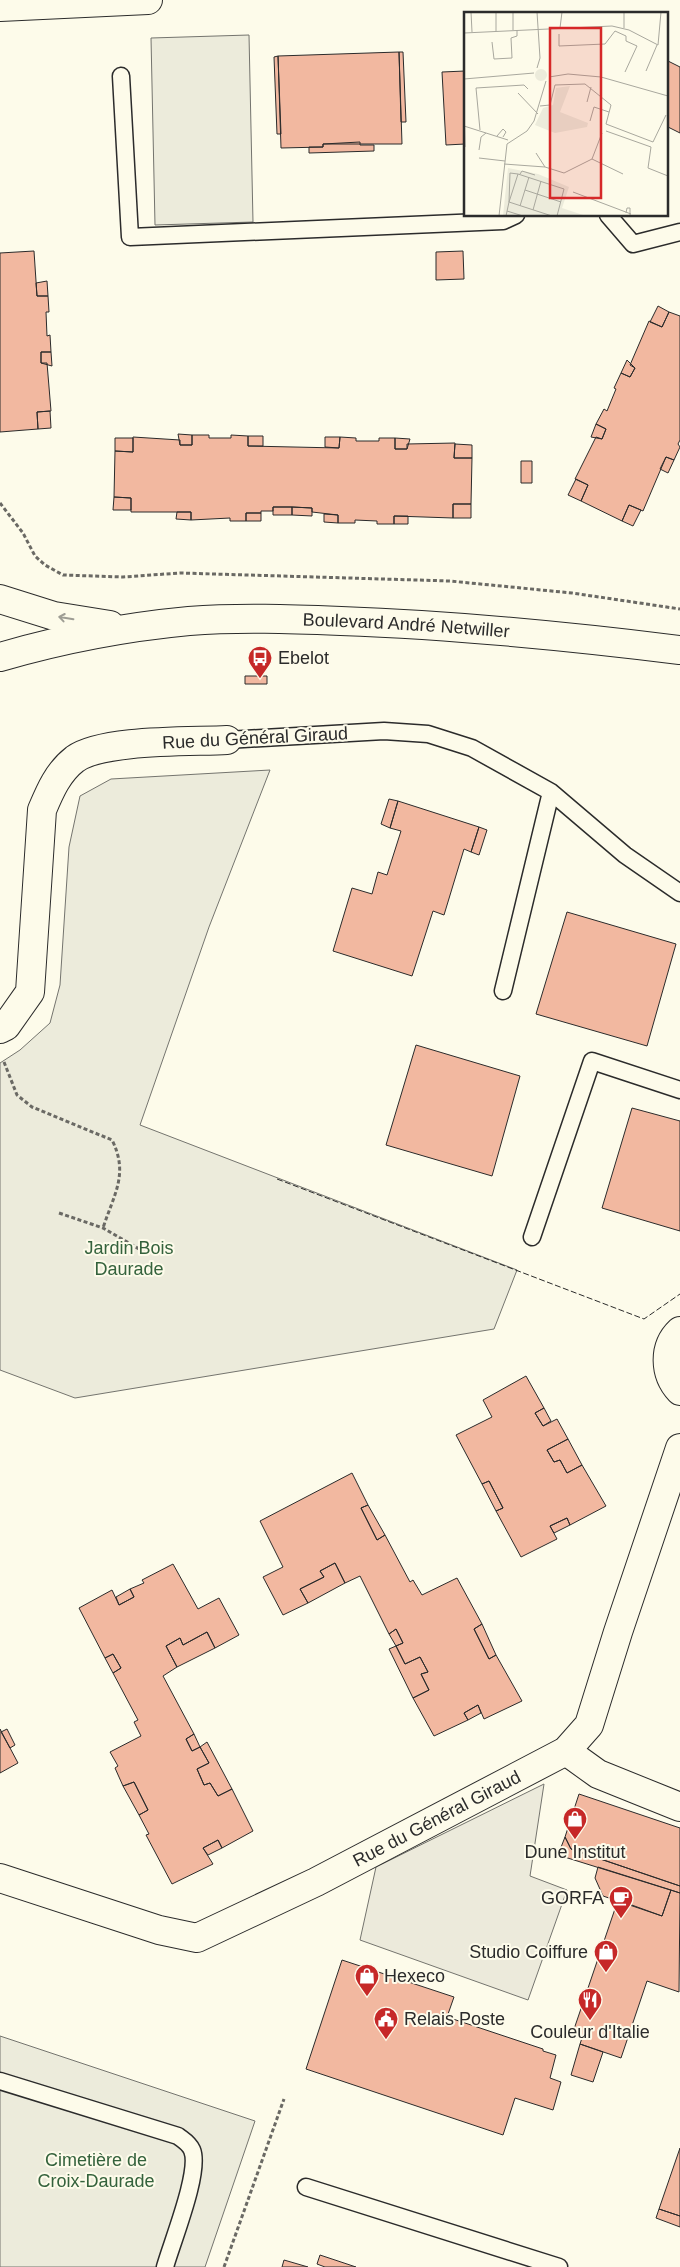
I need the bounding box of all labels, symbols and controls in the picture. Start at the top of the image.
inset map [464,12,668,216]
street label: Boulevard André Netwiller [302,610,510,642]
one-way arrow [58,613,74,623]
bus stop icon: Ebelot [247,645,273,679]
place label: Ebelot [278,648,329,668]
street label: Rue du Général Giraud [162,723,348,753]
park label: Jardin Bois Daurade [84,1238,174,1279]
street label: Rue du Général Giraud [350,1767,524,1871]
shop icon: Dune Institut [562,1806,588,1840]
place label: Dune Institut [524,1842,626,1862]
cafe icon: GORFA [608,1885,634,1919]
place label: GORFA [541,1888,604,1908]
shop icon: Studio Coiffure [593,1939,619,1973]
place label: Studio Coiffure [469,1942,588,1962]
shop icon: Hexeco [354,1963,380,1997]
place label: Hexeco [384,1966,445,1986]
restaurant icon: Couleur d'Italie [577,1987,603,2021]
public building icon: Relais Poste [373,2006,399,2040]
place label: Relais Poste [404,2009,505,2029]
place label: Couleur d'Italie [530,2022,650,2042]
park label: Cimetière de Croix-Daurade [37,2150,155,2191]

